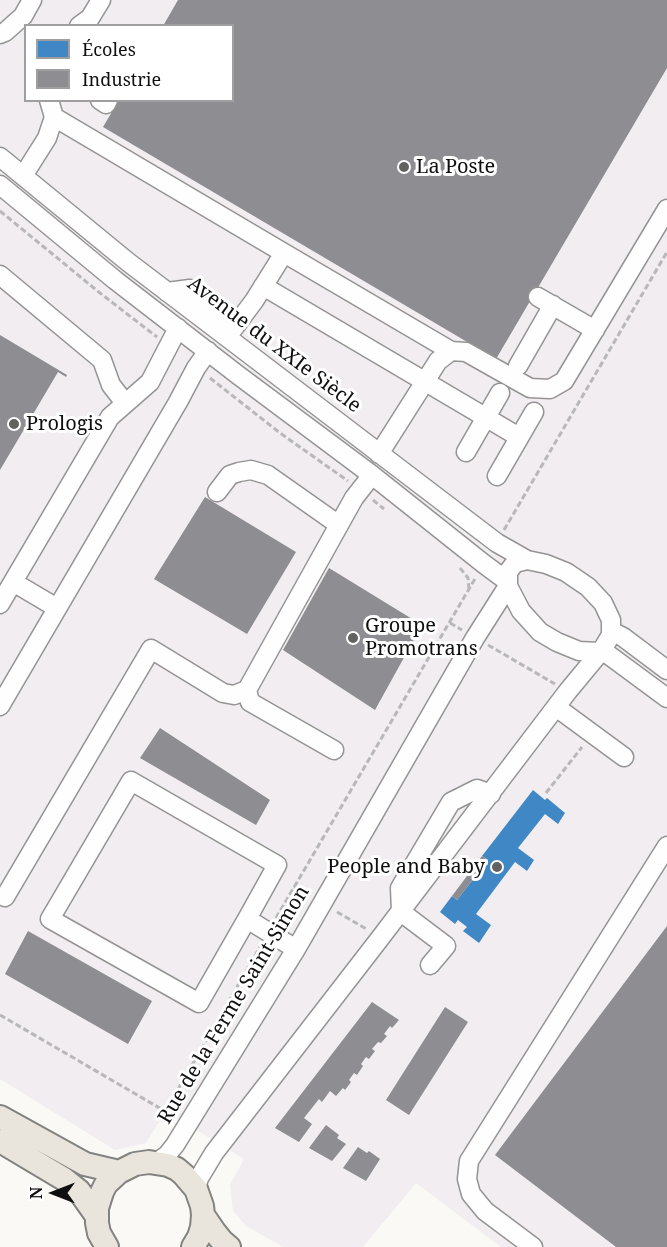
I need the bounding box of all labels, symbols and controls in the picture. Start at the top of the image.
legend [24,24,234,102]
text: Écoles [82,37,136,61]
text: Industrie [82,67,161,91]
place label: La Poste [416,155,495,179]
marker: La Poste [397,160,411,174]
street label: Avenue du XXIe Siècle [182,272,366,418]
place label: Prologis [26,412,103,436]
marker: Prologis [7,417,21,431]
place label: Groupe Promotrans [365,614,478,661]
marker: Groupe Promotrans [346,631,360,645]
place label: People and Baby [327,855,485,879]
marker: People and Baby [490,860,504,874]
street label: Rue de la Ferme Saint-Simon [153,881,315,1129]
north arrow [24,1163,84,1223]
text: N [25,1187,47,1199]

